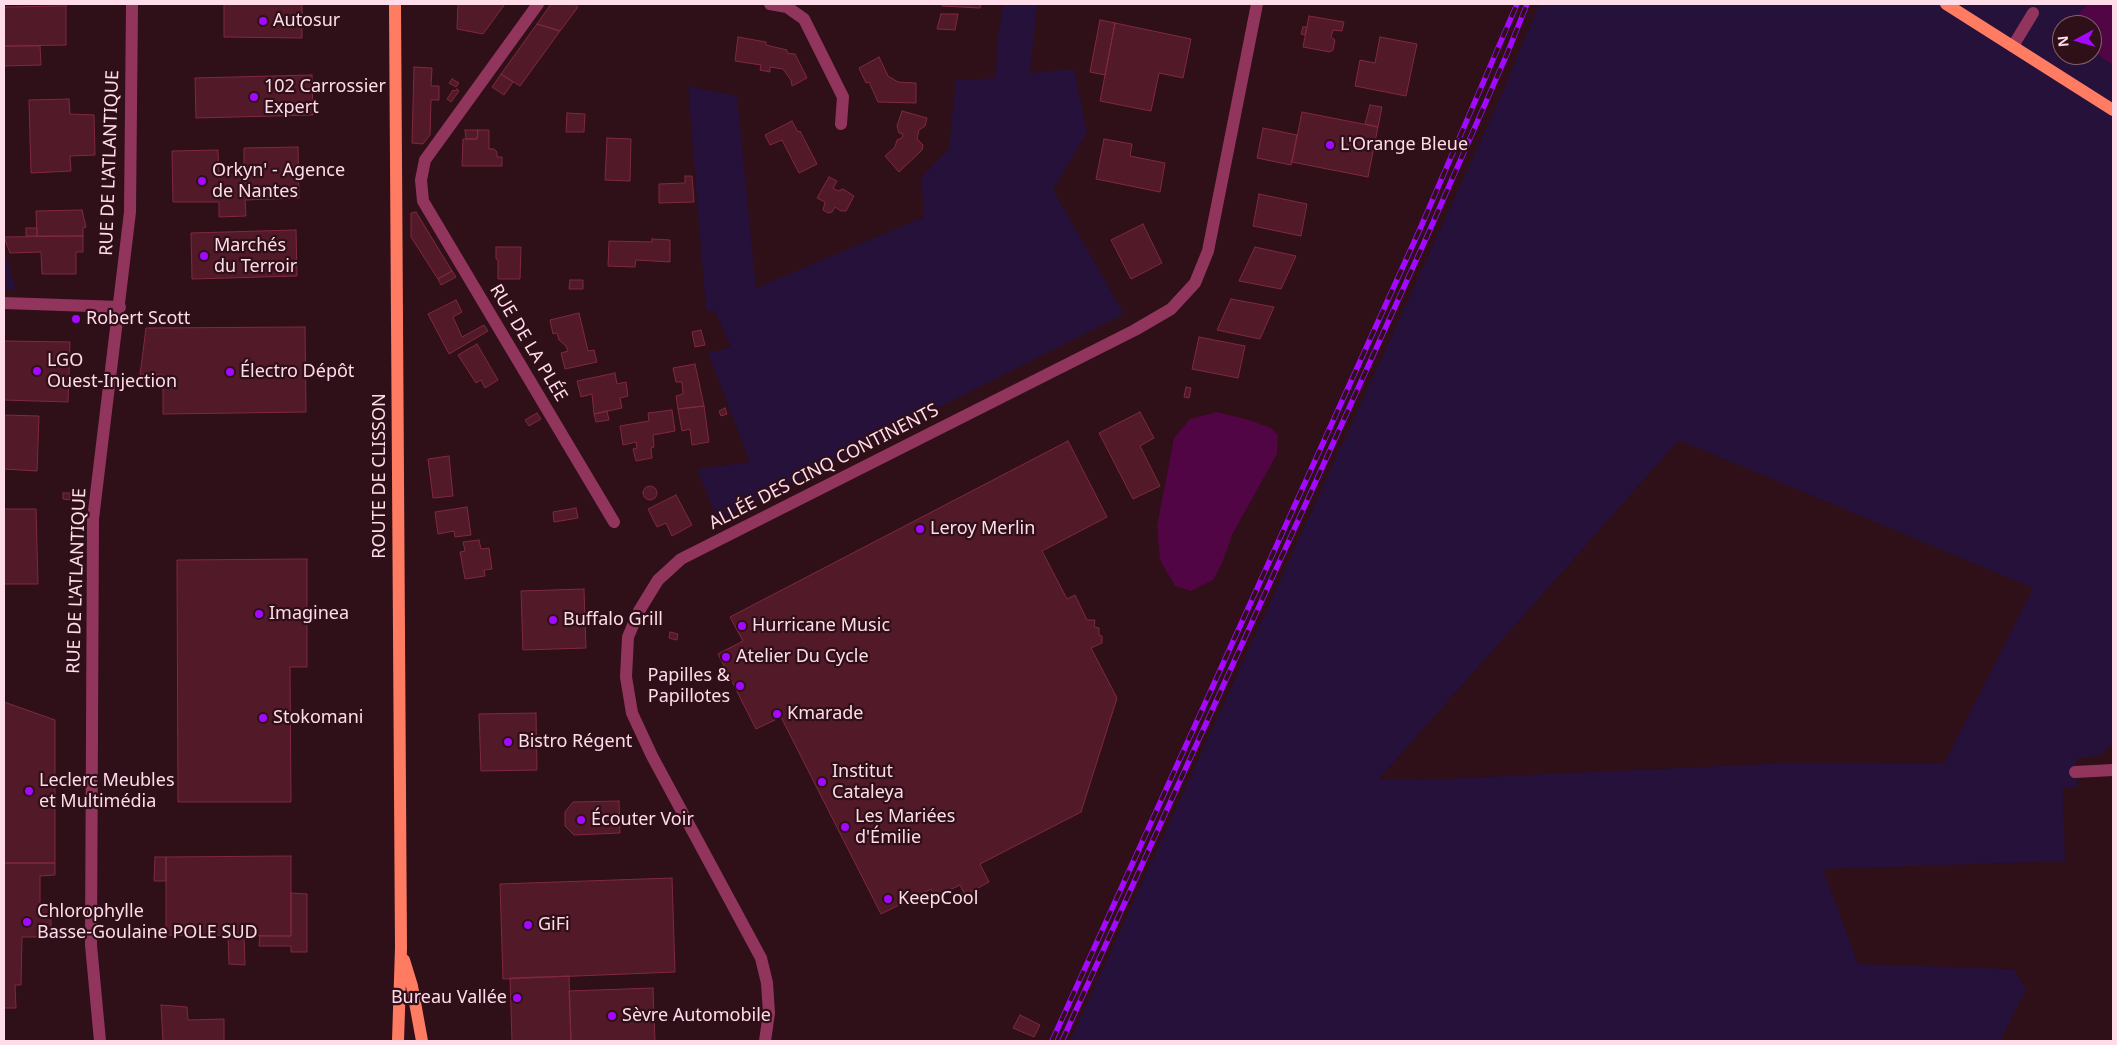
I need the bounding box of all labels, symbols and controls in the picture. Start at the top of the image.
place label: Autosur [273,10,340,32]
marker: Autosur [257,15,269,27]
north arrow [2052,15,2102,65]
text: N [2053,35,2073,48]
street label: RUE DE L'ATLANTIQUE [96,70,124,256]
place label: 102 Carrossier Expert [264,76,386,118]
marker: 102 Carrossier Expert [248,91,260,103]
place label: L'Orange Bleue [1340,134,1468,156]
marker: L'Orange Bleue [1324,139,1336,151]
place label: Orkyn' - Agence de Nantes [212,160,345,202]
marker: Orkyn' - Agence de Nantes [196,175,208,187]
place label: Marchés du Terroir [214,235,297,278]
marker: Marchés du Terroir [198,250,210,262]
street label: RUE DE LA PLÉE [485,281,571,405]
place label: Robert Scott [86,308,190,330]
marker: Robert Scott [70,313,82,325]
place label: LGO Ouest-Injection [47,350,177,392]
place label: Électro Dépôt [240,361,354,383]
marker: LGO Ouest-Injection [31,365,43,377]
marker: Électro Dépôt [224,366,236,378]
street label: ROUTE DE CLISSON [369,393,391,559]
street label: ALLÉE DES CINQ CONTINENTS [706,400,942,534]
street label: RUE DE L'ATLANTIQUE [63,488,91,674]
place label: Leroy Merlin [930,518,1035,540]
marker: Leroy Merlin [914,523,926,535]
place label: Imaginea [269,603,349,625]
marker: Imaginea [253,608,265,620]
place label: Buffalo Grill [563,609,663,631]
marker: Buffalo Grill [547,614,559,626]
place label: Hurricane Music [752,615,890,637]
marker: Hurricane Music [736,620,748,632]
place label: Atelier Du Cycle [736,646,869,668]
marker: Atelier Du Cycle [720,651,732,663]
place label: Papilles & Papillotes [647,665,730,708]
marker: Papilles & Papillotes [734,680,746,692]
place label: Kmarade [787,703,863,725]
place label: Stokomani [273,707,363,729]
marker: Kmarade [771,708,783,720]
marker: Stokomani [257,712,269,724]
place label: Bistro Régent [518,731,632,753]
marker: Bistro Régent [502,736,514,748]
place label: Institut Cataleya [832,761,904,804]
place label: Leclerc Meubles et Multimédia [39,770,175,812]
marker: Institut Cataleya [816,776,828,788]
marker: Leclerc Meubles et Multimédia [23,785,35,797]
place label: Les Mariées d'Émilie [855,806,955,849]
place label: Écouter Voir [591,809,694,831]
marker: Écouter Voir [575,814,587,826]
marker: Les Mariées d'Émilie [839,821,851,833]
place label: KeepCool [898,888,978,910]
marker: KeepCool [882,893,894,905]
place label: Chlorophylle Basse-Goulaine POLE SUD [37,901,258,944]
place label: GiFi [538,914,570,936]
marker: Chlorophylle Basse-Goulaine POLE SUD [21,916,33,928]
marker: GiFi [522,919,534,931]
place label: Bureau Vallée [391,987,507,1009]
marker: Bureau Vallée [511,992,523,1004]
place label: Sèvre Automobile [622,1005,771,1027]
marker: Sèvre Automobile [606,1010,618,1022]

